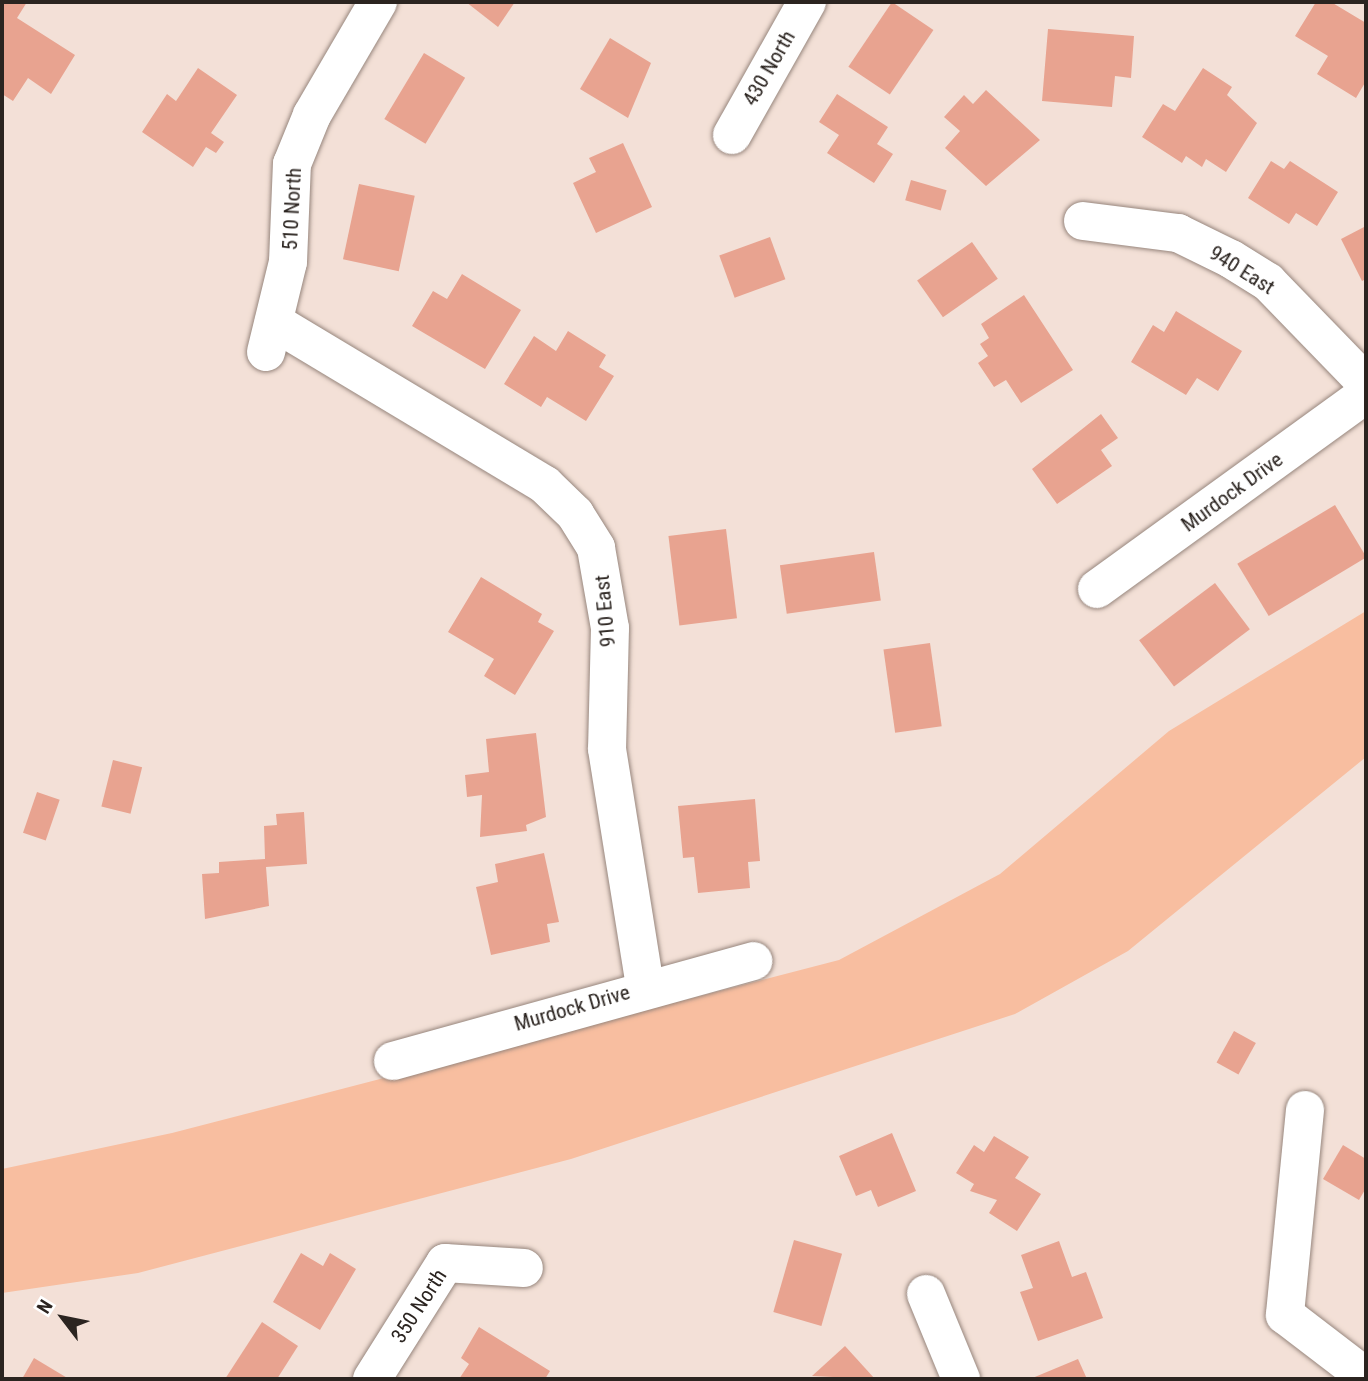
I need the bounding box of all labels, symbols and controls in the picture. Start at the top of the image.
street label: 430 North [737,26,801,110]
street label: 510 North [277,167,307,251]
street label: 940 East [1205,240,1279,300]
street label: Murdock Drive [1176,447,1288,537]
street label: 910 East [589,574,621,648]
street label: Murdock Drive [511,979,633,1037]
street label: 350 North [386,1264,452,1348]
north arrow [28,1283,98,1353]
text: N [32,1296,58,1318]

